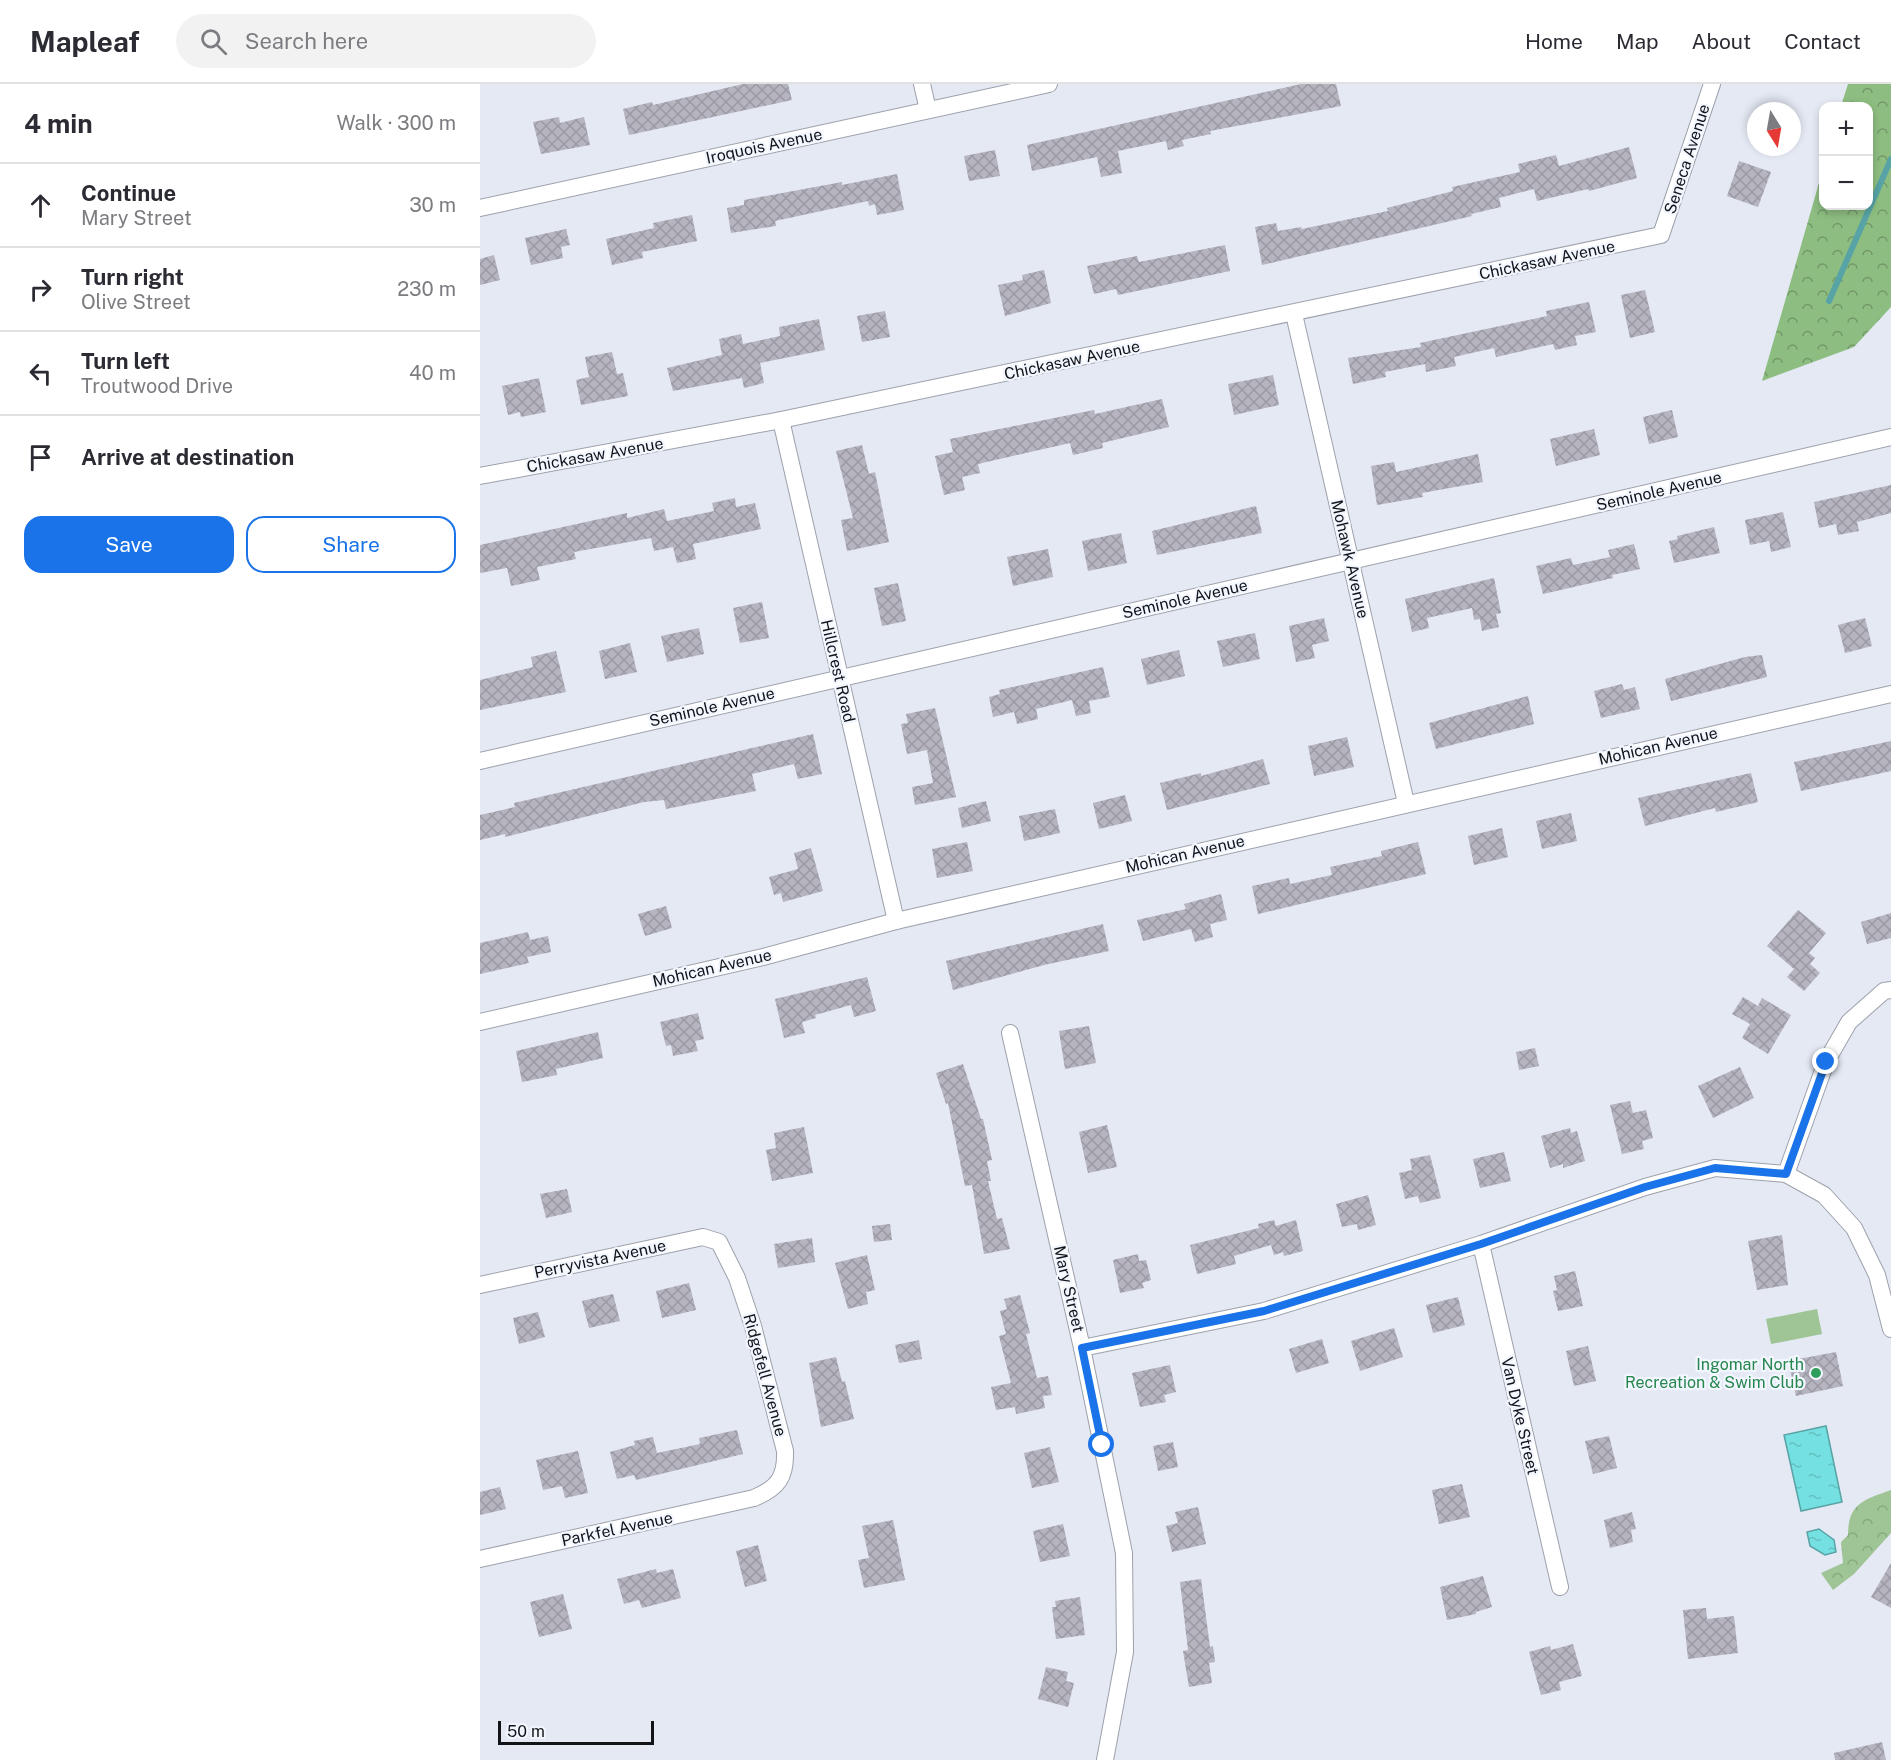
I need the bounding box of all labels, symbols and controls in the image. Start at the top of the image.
search box [176,14,596,68]
text: Mapleaf [30,25,140,58]
icon: search [197,25,230,58]
text: Search here [245,28,368,54]
text: Home [1525,29,1583,54]
text: Map [1616,29,1659,54]
text: About [1692,29,1751,54]
text: Contact [1784,29,1861,54]
street label: Seneca Avenue [1660,102,1714,216]
north arrow [1747,102,1801,156]
map controls [1819,102,1873,210]
button: + [1819,102,1873,156]
text: 4 min [24,108,93,139]
text: Walk · 300 m [336,111,456,135]
street label: Iroquois Avenue [704,124,824,168]
button: − [1819,156,1873,210]
text: Continue [81,180,176,206]
icon: ahead [24,189,57,222]
text: 30 m [409,193,456,217]
text: Mary Street [81,206,192,230]
street label: Chickasaw Avenue [1477,236,1617,284]
text: Turn right [81,264,184,290]
icon: right [24,273,57,306]
text: 230 m [397,277,456,301]
text: Olive Street [81,290,191,314]
street label: Chickasaw Avenue [1002,336,1142,384]
text: Turn left [81,348,170,374]
icon: left [24,357,57,390]
text: 40 m [409,361,456,385]
text: Troutwood Drive [81,374,233,398]
street label: Chickasaw Avenue [525,434,665,476]
icon: arrive [24,441,57,474]
text: Arrive at destination [81,444,294,470]
street label: Seminole Avenue [1594,467,1724,515]
street label: Mohawk Avenue [1327,498,1373,620]
button: Save [24,516,234,573]
button: Share [246,516,456,573]
street label: Seminole Avenue [1120,575,1250,623]
street label: Hillcrest Road [817,618,859,724]
street label: Seminole Avenue [647,683,777,731]
street label: Mohican Avenue [1597,723,1719,769]
street label: Mohican Avenue [1124,831,1246,877]
street label: Mohican Avenue [651,945,773,991]
route end [1812,1048,1838,1074]
street label: Perryvista Avenue [532,1236,668,1282]
street label: Mary Street [1050,1244,1088,1334]
street label: Ridgefell Avenue [739,1312,791,1438]
street label: Van Dyke Street [1497,1355,1543,1477]
place label: Ingomar North Recreation & Swim Club [1625,1355,1804,1392]
marker: Ingomar North Recreation & Swim Club [1809,1366,1823,1380]
route start [1088,1431,1114,1457]
street label: Parkfel Avenue [560,1508,674,1550]
scale bar [498,1718,654,1746]
text: 50 m [507,1722,545,1741]

